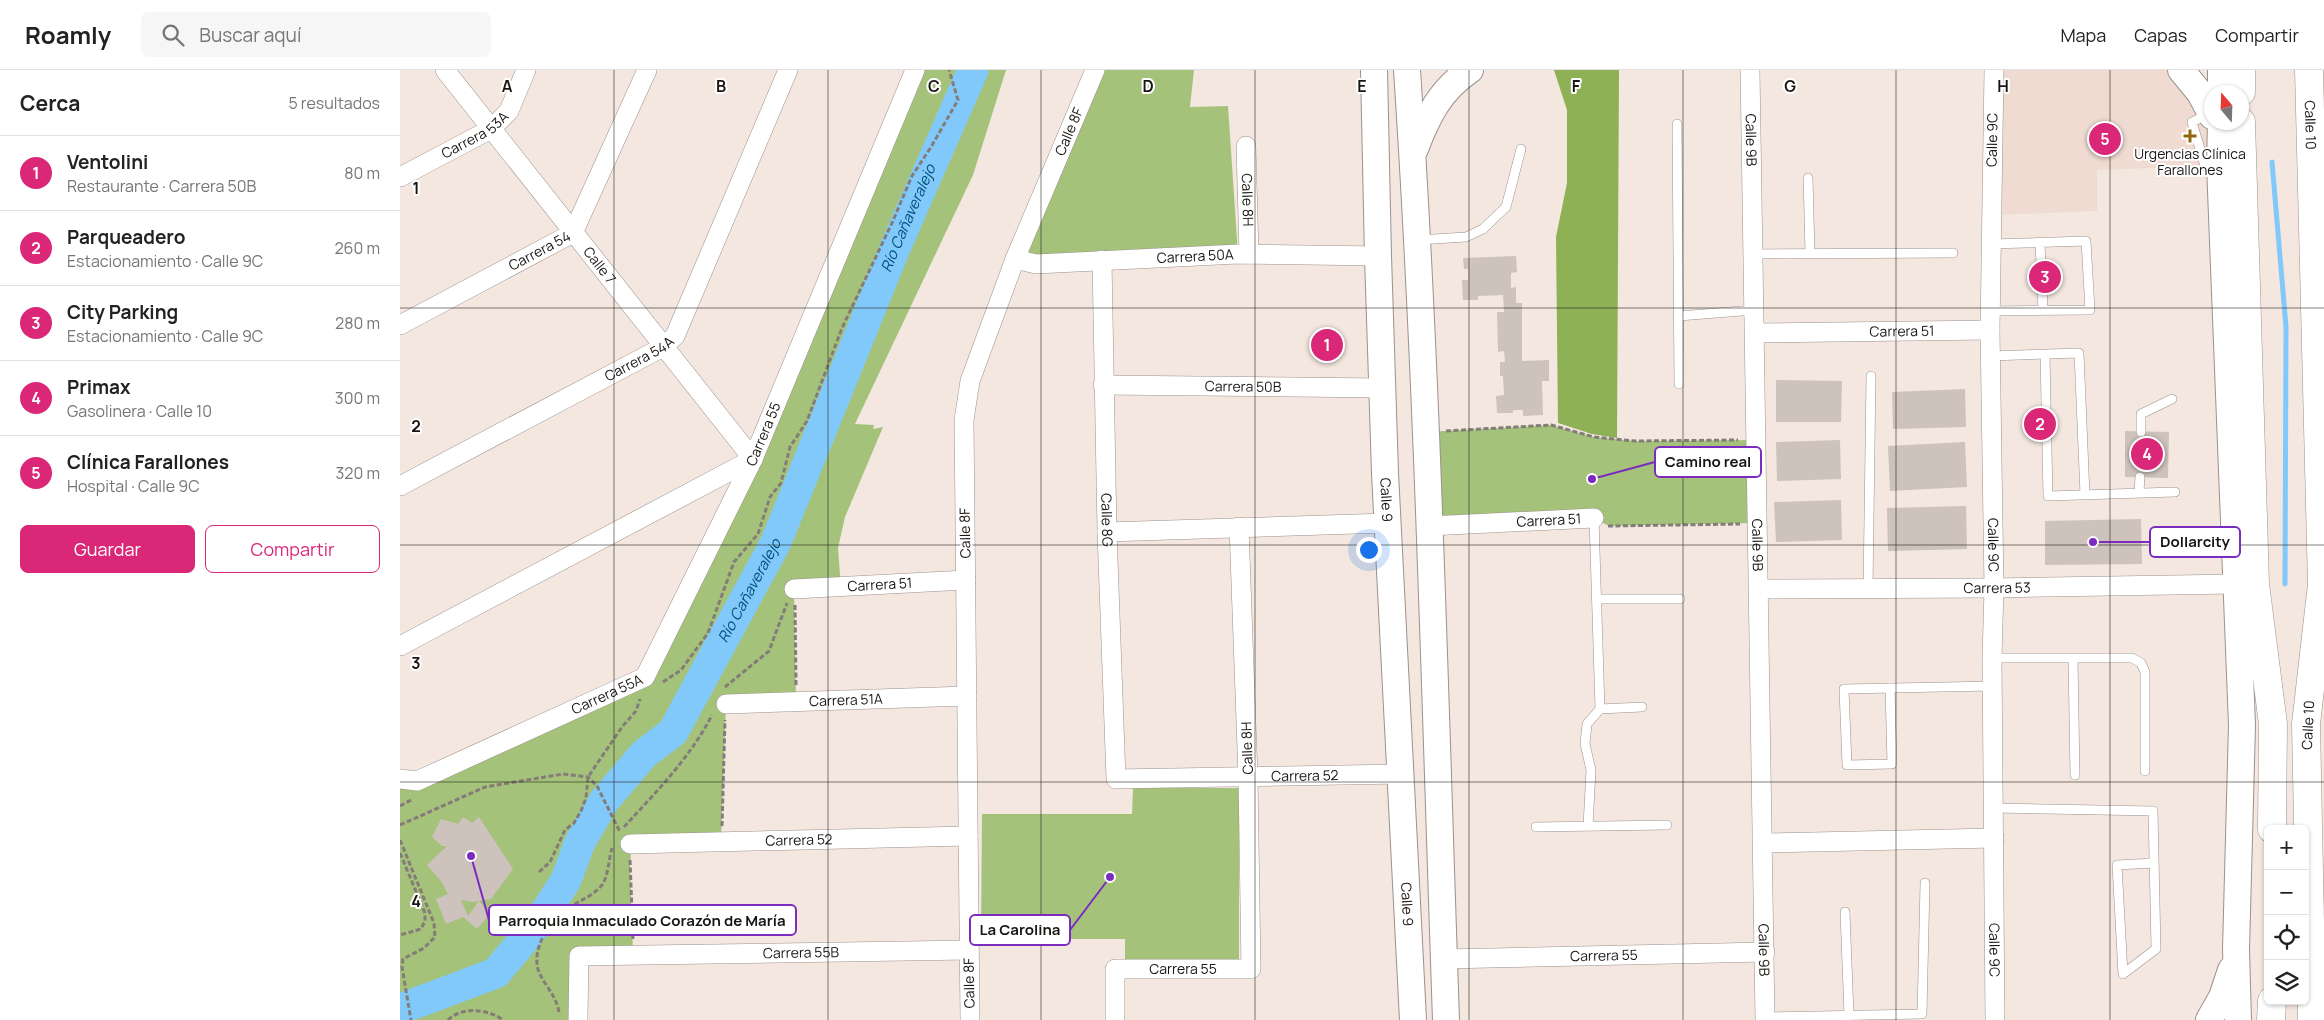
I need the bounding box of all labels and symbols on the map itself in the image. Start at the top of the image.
text: A [502,75,513,97]
text: B [716,75,726,97]
text: C [928,75,940,97]
text: D [1142,75,1154,97]
text: E [1357,75,1367,97]
text: F [1572,75,1581,97]
text: G [1784,75,1796,97]
text: H [1997,75,2009,97]
north arrow [2204,85,2249,130]
street label: Calle 10 [2301,100,2321,150]
street label: Calle 8F [1050,104,1087,158]
street label: Carrera 53A [438,107,512,163]
street label: Calle 9C [1982,113,2001,167]
street label: Calle 9B [1742,114,1762,167]
pin: 5 [2089,120,2121,158]
marker: Urgencias Clínica Farallones [2183,129,2197,143]
place label: Urgencias Clínica Farallones [2134,144,2246,179]
water label: Río Cañaveralejo [875,160,941,275]
street label: Calle 8H [1238,173,1258,227]
text: 1 [412,177,420,199]
street label: Carrera 54 [505,226,574,275]
street label: Calle 7 [579,242,621,287]
street label: Carrera 50A [1156,244,1234,267]
pin: 3 [2029,258,2061,296]
street label: Carrera 51 [1869,321,1935,341]
pin: 1 [1311,326,1343,364]
street label: Carrera 54A [601,332,678,385]
street label: Carrera 50B [1205,376,1282,396]
street label: Carrera 55 [741,399,785,469]
pin: 2 [2024,405,2056,443]
text: 2 [411,415,421,437]
pin: 4 [2131,435,2163,473]
callout: Camino real [1655,447,1761,477]
text: Camino real [1665,451,1751,472]
street label: Calle 9 [1376,477,1397,522]
street label: Calle 8G [1097,493,1118,547]
street label: Calle 8F [955,508,974,558]
street label: Carrera 51 [1516,509,1582,531]
street label: Calle 9B [1748,518,1768,572]
street label: Calle 9C [1984,518,2004,572]
callout: Dollarcity [2150,527,2240,557]
text: Dollarcity [2160,531,2231,552]
water label: Río Cañaveralejo [712,534,786,646]
your location [1356,537,1382,563]
street label: Carrera 51 [847,573,913,595]
street label: Carrera 53 [1963,577,2031,597]
text: 3 [411,652,421,674]
street label: Carrera 55A [568,669,646,718]
street label: Carrera 51A [809,689,883,710]
street label: Calle 10 [2297,700,2318,750]
street label: Calle 8H [1236,721,1257,775]
street label: Carrera 52 [1271,765,1338,785]
street label: Carrera 52 [765,829,833,850]
street label: Calle 9 [1397,882,1418,927]
text: 4 [411,890,421,912]
callout: Parroquia Inmaculado Corazón de María [489,905,796,935]
text: Parroquia Inmaculado Corazón de María [498,910,786,931]
callout: La Carolina [970,915,1070,945]
text: La Carolina [980,919,1060,940]
street label: Calle 9B [1754,923,1774,977]
street label: Calle 9C [1985,923,2005,977]
street label: Carrera 55B [763,942,840,962]
street label: Carrera 55 [1570,945,1638,965]
street label: Calle 8F [959,958,978,1008]
street label: Carrera 55 [1149,959,1217,978]

